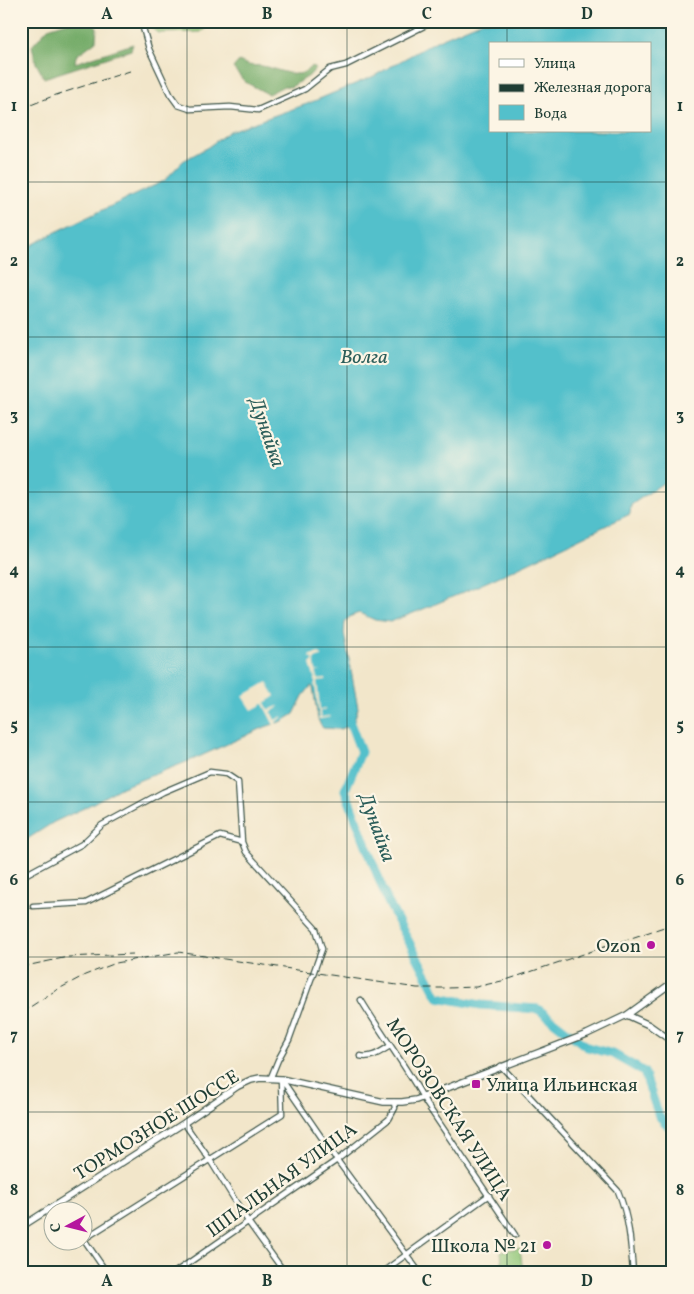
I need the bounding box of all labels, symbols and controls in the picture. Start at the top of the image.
text: A [101,4,113,26]
text: B [262,4,273,26]
text: C [422,4,432,26]
text: D [581,4,593,26]
legend [489,42,652,132]
text: Улица [534,54,576,75]
text: Железная дорога [534,78,651,99]
text: 1 [11,96,17,118]
text: 1 [677,96,683,118]
text: Вода [534,104,567,125]
text: 2 [10,251,18,273]
text: 2 [676,251,684,273]
water label: Волга [340,344,388,372]
water label: Дунайка [241,392,291,471]
text: 3 [10,405,18,427]
text: 3 [676,405,684,427]
text: 4 [9,560,19,582]
text: 4 [675,560,685,582]
text: 5 [10,715,18,737]
text: 5 [676,715,684,737]
water label: Дунайка [350,787,402,866]
text: 6 [10,870,19,892]
text: 6 [676,870,685,892]
place label: Ozon [596,934,641,960]
marker: Ozon [645,939,657,951]
street label: МОРОЗОВСКАЯ УЛИЦА [379,1013,517,1207]
text: 7 [10,1025,18,1047]
text: 7 [676,1025,684,1047]
street label: ТОРМОЗНОЕ ШОССЕ [69,1064,245,1187]
place label: Улица Ильинская [486,1073,638,1099]
marker: Улица Ильинская [470,1078,482,1090]
street label: ШПАЛЬНАЯ УЛИЦА [202,1117,363,1244]
text: 8 [10,1180,18,1202]
text: 8 [676,1180,684,1202]
north arrow [42,1202,92,1252]
text: С [47,1222,67,1233]
place label: Школа № 21 [431,1234,537,1260]
marker: Школа № 21 [541,1239,553,1251]
text: A [101,1271,113,1293]
text: B [262,1271,273,1293]
text: C [422,1271,432,1293]
text: D [581,1271,593,1293]

